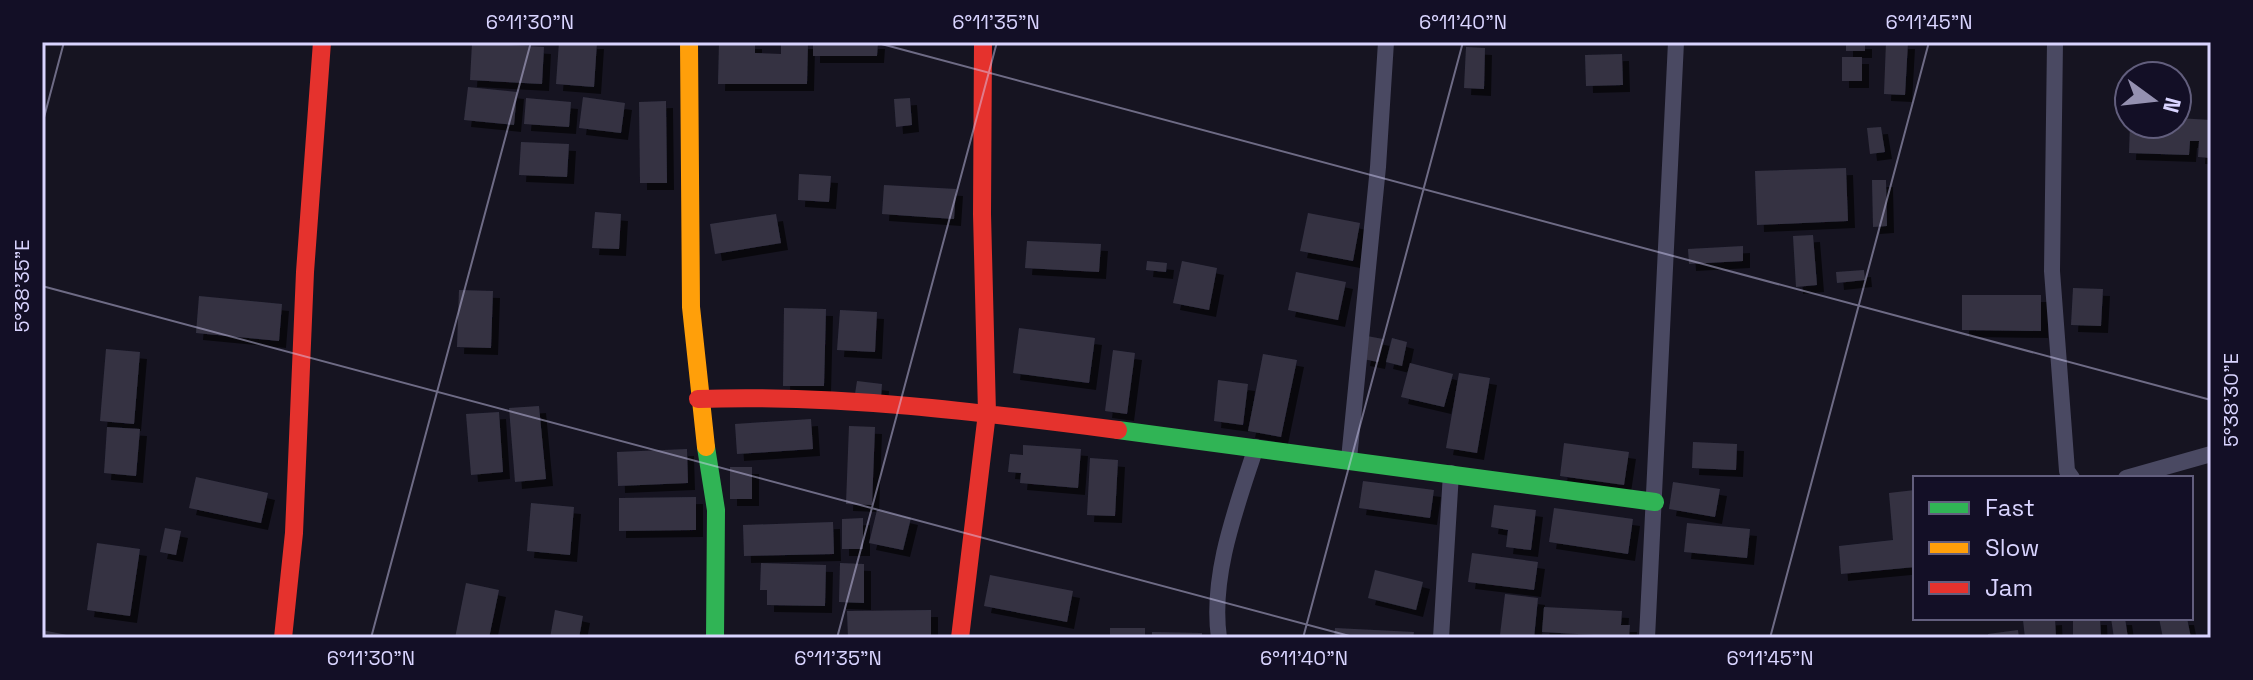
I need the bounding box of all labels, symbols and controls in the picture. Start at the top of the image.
text: 6°11'30"N [486,9,574,35]
text: 6°11'35"N [952,9,1040,35]
text: 6°11'40"N [1419,9,1507,35]
text: 6°11'45"N [1885,9,1973,35]
north arrow [2113,60,2193,140]
text: N [2157,94,2188,116]
text: 5°38'35"E [9,240,35,332]
text: 5°38'30"E [2218,353,2244,447]
legend [1913,476,2193,620]
text: Fast [1985,492,2035,523]
text: Slow [1985,532,2039,563]
text: Jam [1985,572,2033,603]
text: 6°11'30"N [327,645,415,671]
text: 6°11'35"N [794,645,882,671]
text: 6°11'40"N [1260,645,1348,671]
text: 6°11'45"N [1726,645,1814,671]

